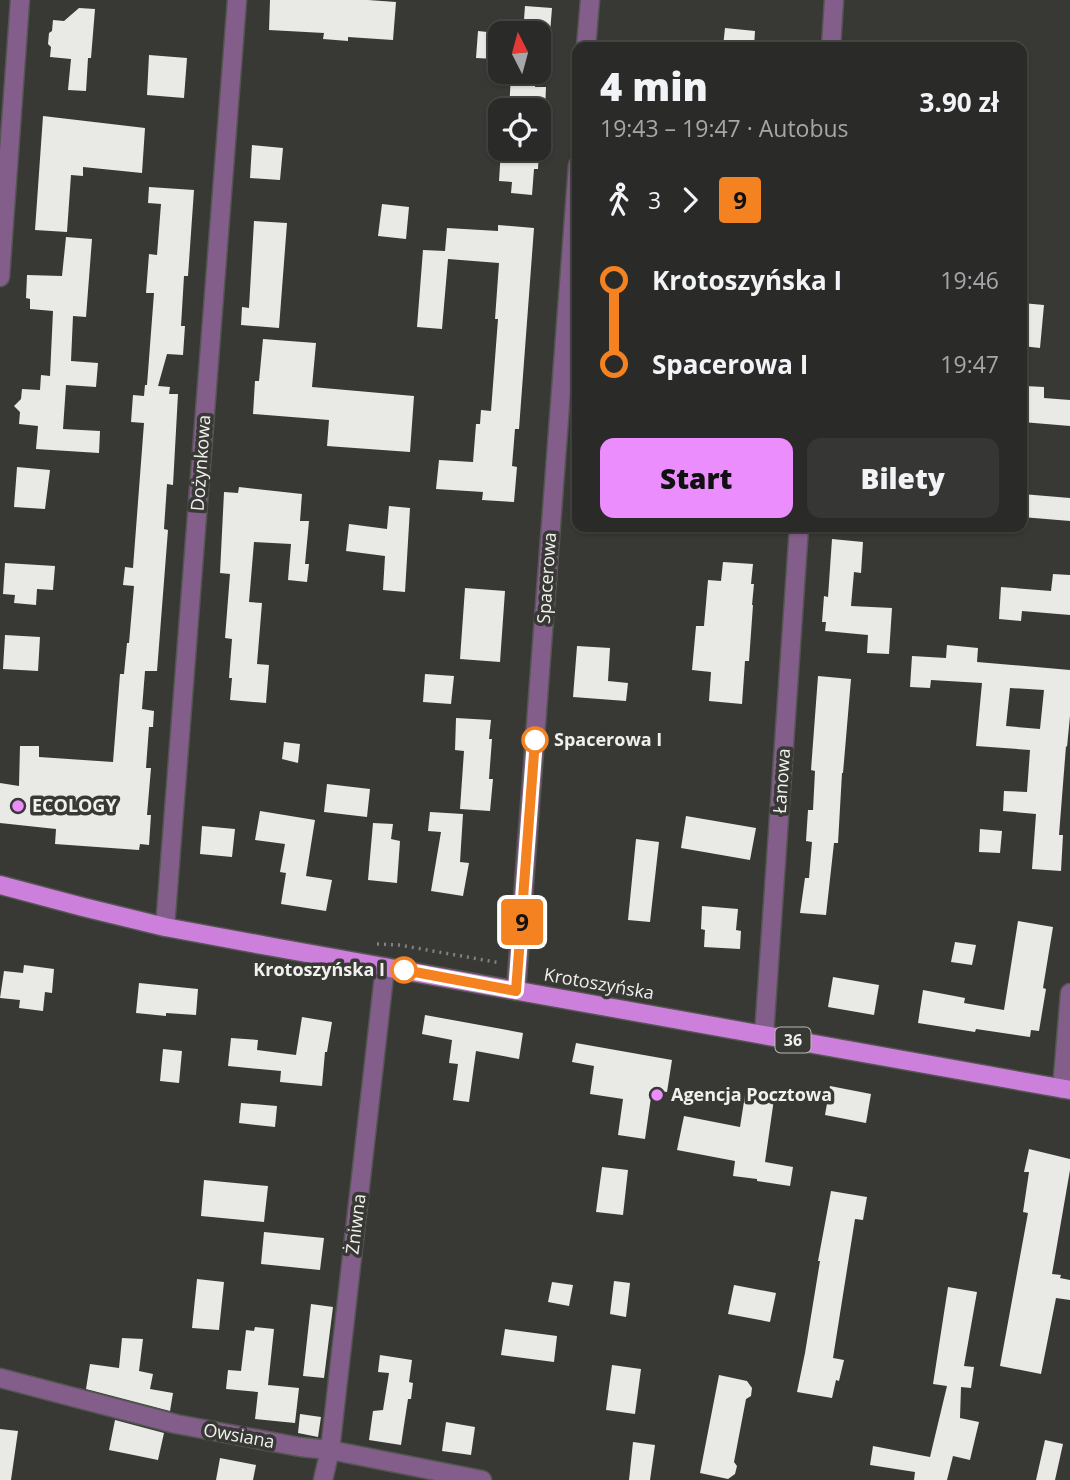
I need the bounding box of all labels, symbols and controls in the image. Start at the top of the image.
north arrow [488,21,551,84]
map controls [488,21,551,161]
text: 4 min [600,60,708,112]
text: 3.90 zł [920,84,999,120]
button: locate [488,98,551,161]
text: 19:43 – 19:47 · Autobus [600,112,849,144]
icon: walk [600,181,638,219]
icon: forward [671,181,709,219]
text: 9 [733,183,747,216]
text: 3 [648,184,661,216]
text: Krotoszyńska I [652,262,842,298]
text: 19:46 [940,264,999,296]
text: Spacerowa I [652,346,808,382]
text: 19:47 [940,348,999,380]
street label: Dożynkowa [185,414,215,512]
button: Start [600,438,793,518]
button: Bilety [807,438,999,518]
street label: Spacerowa [531,531,561,625]
marker: Spacerowa I [522,727,548,753]
place label: Spacerowa I [554,727,662,751]
street label: Łanowa [767,748,795,814]
place label: ECOLOGY [32,793,117,817]
marker: ECOLOGY [10,798,26,814]
line badge: 9 [499,899,545,945]
text: 9 [515,905,529,938]
place label: Krotoszyńska I [253,957,385,981]
marker: Krotoszyńska I [391,957,417,983]
street label: Krotoszyńska [542,962,656,1005]
road number: 36 [776,1028,810,1052]
place label: Agencja Pocztowa [671,1082,832,1106]
marker: Agencja Pocztowa [649,1087,665,1103]
street label: Żniwna [339,1192,371,1256]
street label: Owsiana [202,1417,277,1453]

